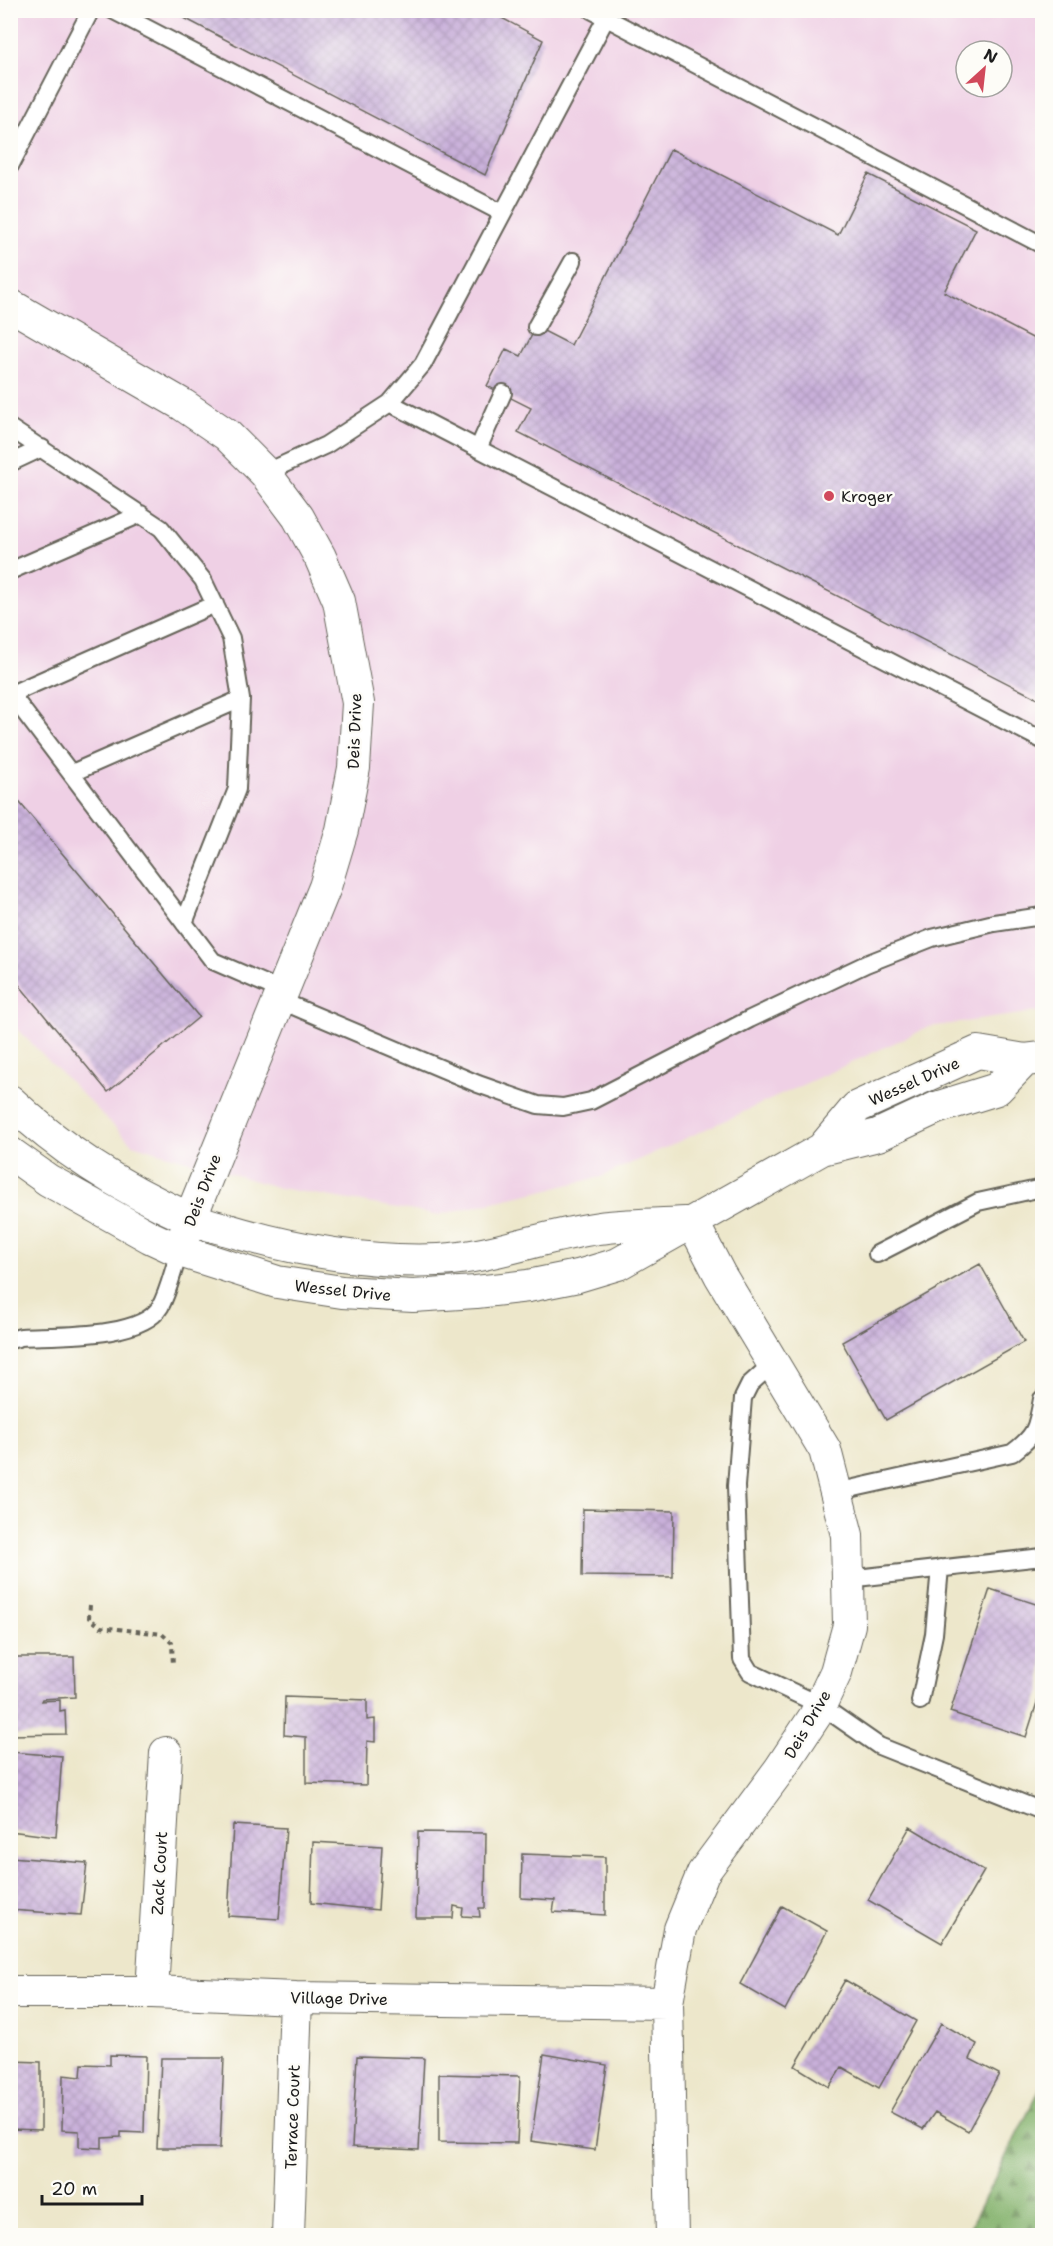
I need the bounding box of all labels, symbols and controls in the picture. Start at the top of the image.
north arrow [954,39,1014,99]
text: N [980,44,1001,68]
place label: Kroger [841,486,893,507]
marker: Kroger [822,489,836,503]
street label: Deis Drive [343,693,366,769]
street label: Wessel Drive [865,1052,963,1111]
street label: Deis Drive [179,1151,226,1229]
street label: Wessel Drive [293,1275,392,1306]
street label: Deis Drive [779,1686,836,1762]
street label: Zack Court [147,1831,172,1915]
street label: Village Drive [290,1987,388,2010]
street label: Terrace Court [280,2064,305,2170]
scale bar [42,2168,142,2206]
text: 20 m [51,2177,97,2201]

